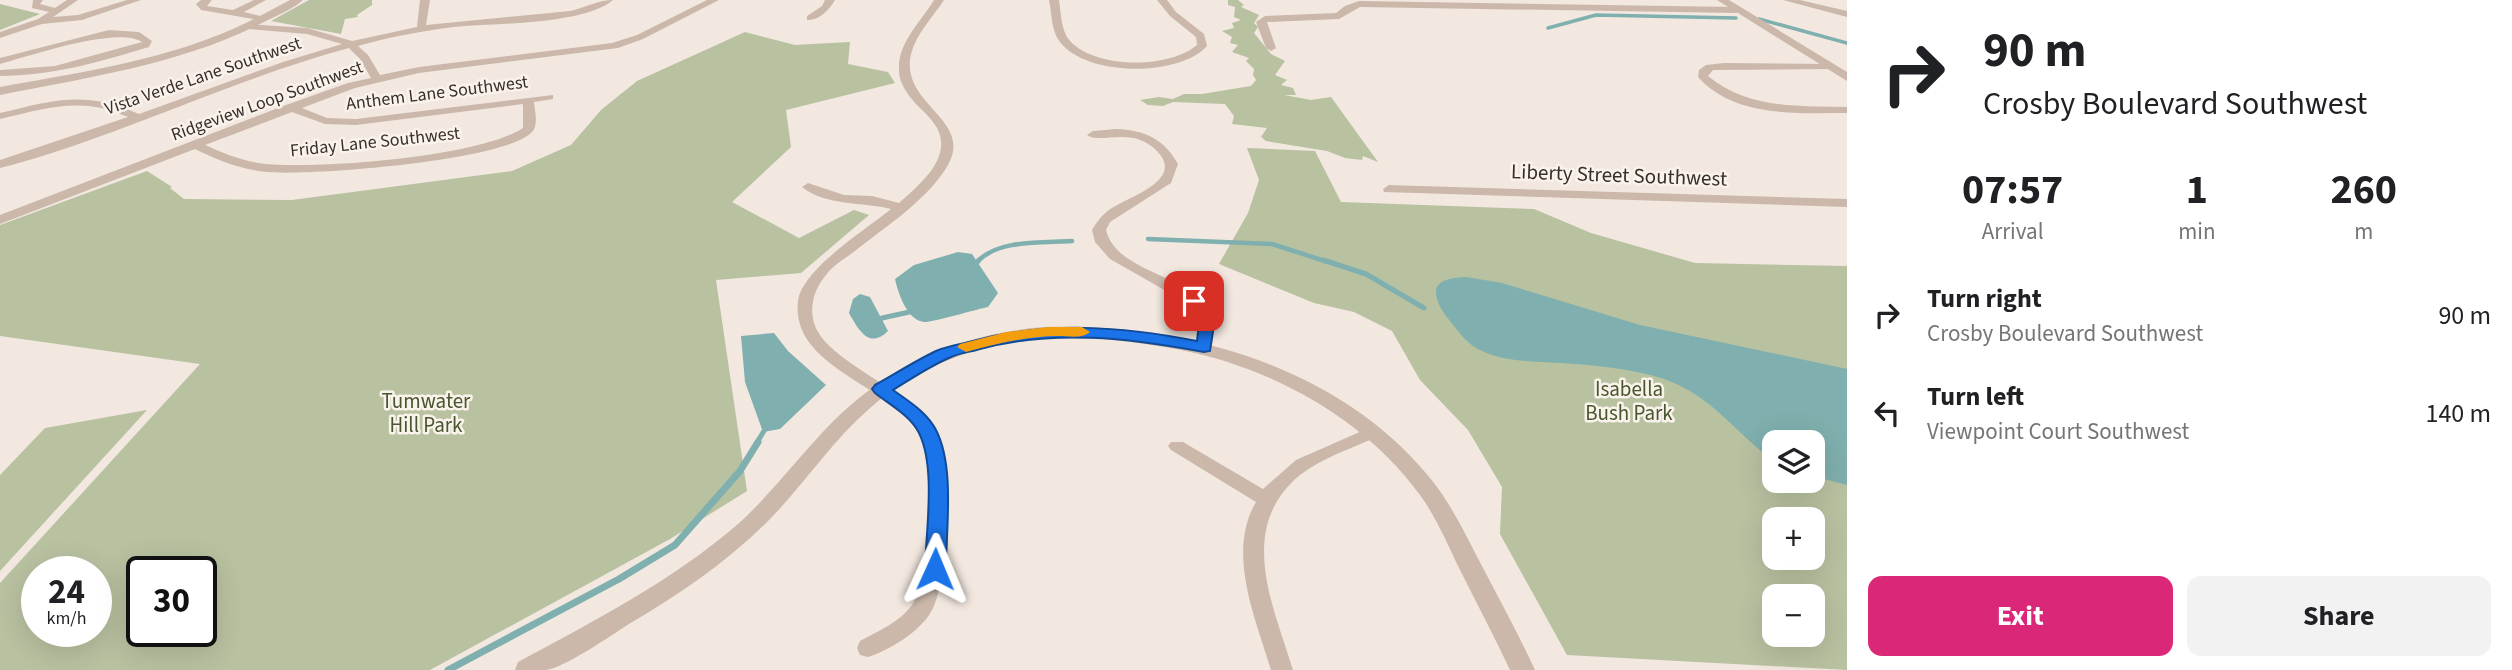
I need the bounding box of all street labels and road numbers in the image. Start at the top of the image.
street label: Vista Verde Lane Southwest [102,31,304,121]
street label: Ridgeview Loop Southwest [168,55,366,147]
street label: Anthem Lane Southwest [345,69,529,117]
street label: Friday Lane Southwest [289,121,461,163]
street label: Liberty Street Southwest [1511,156,1727,194]

